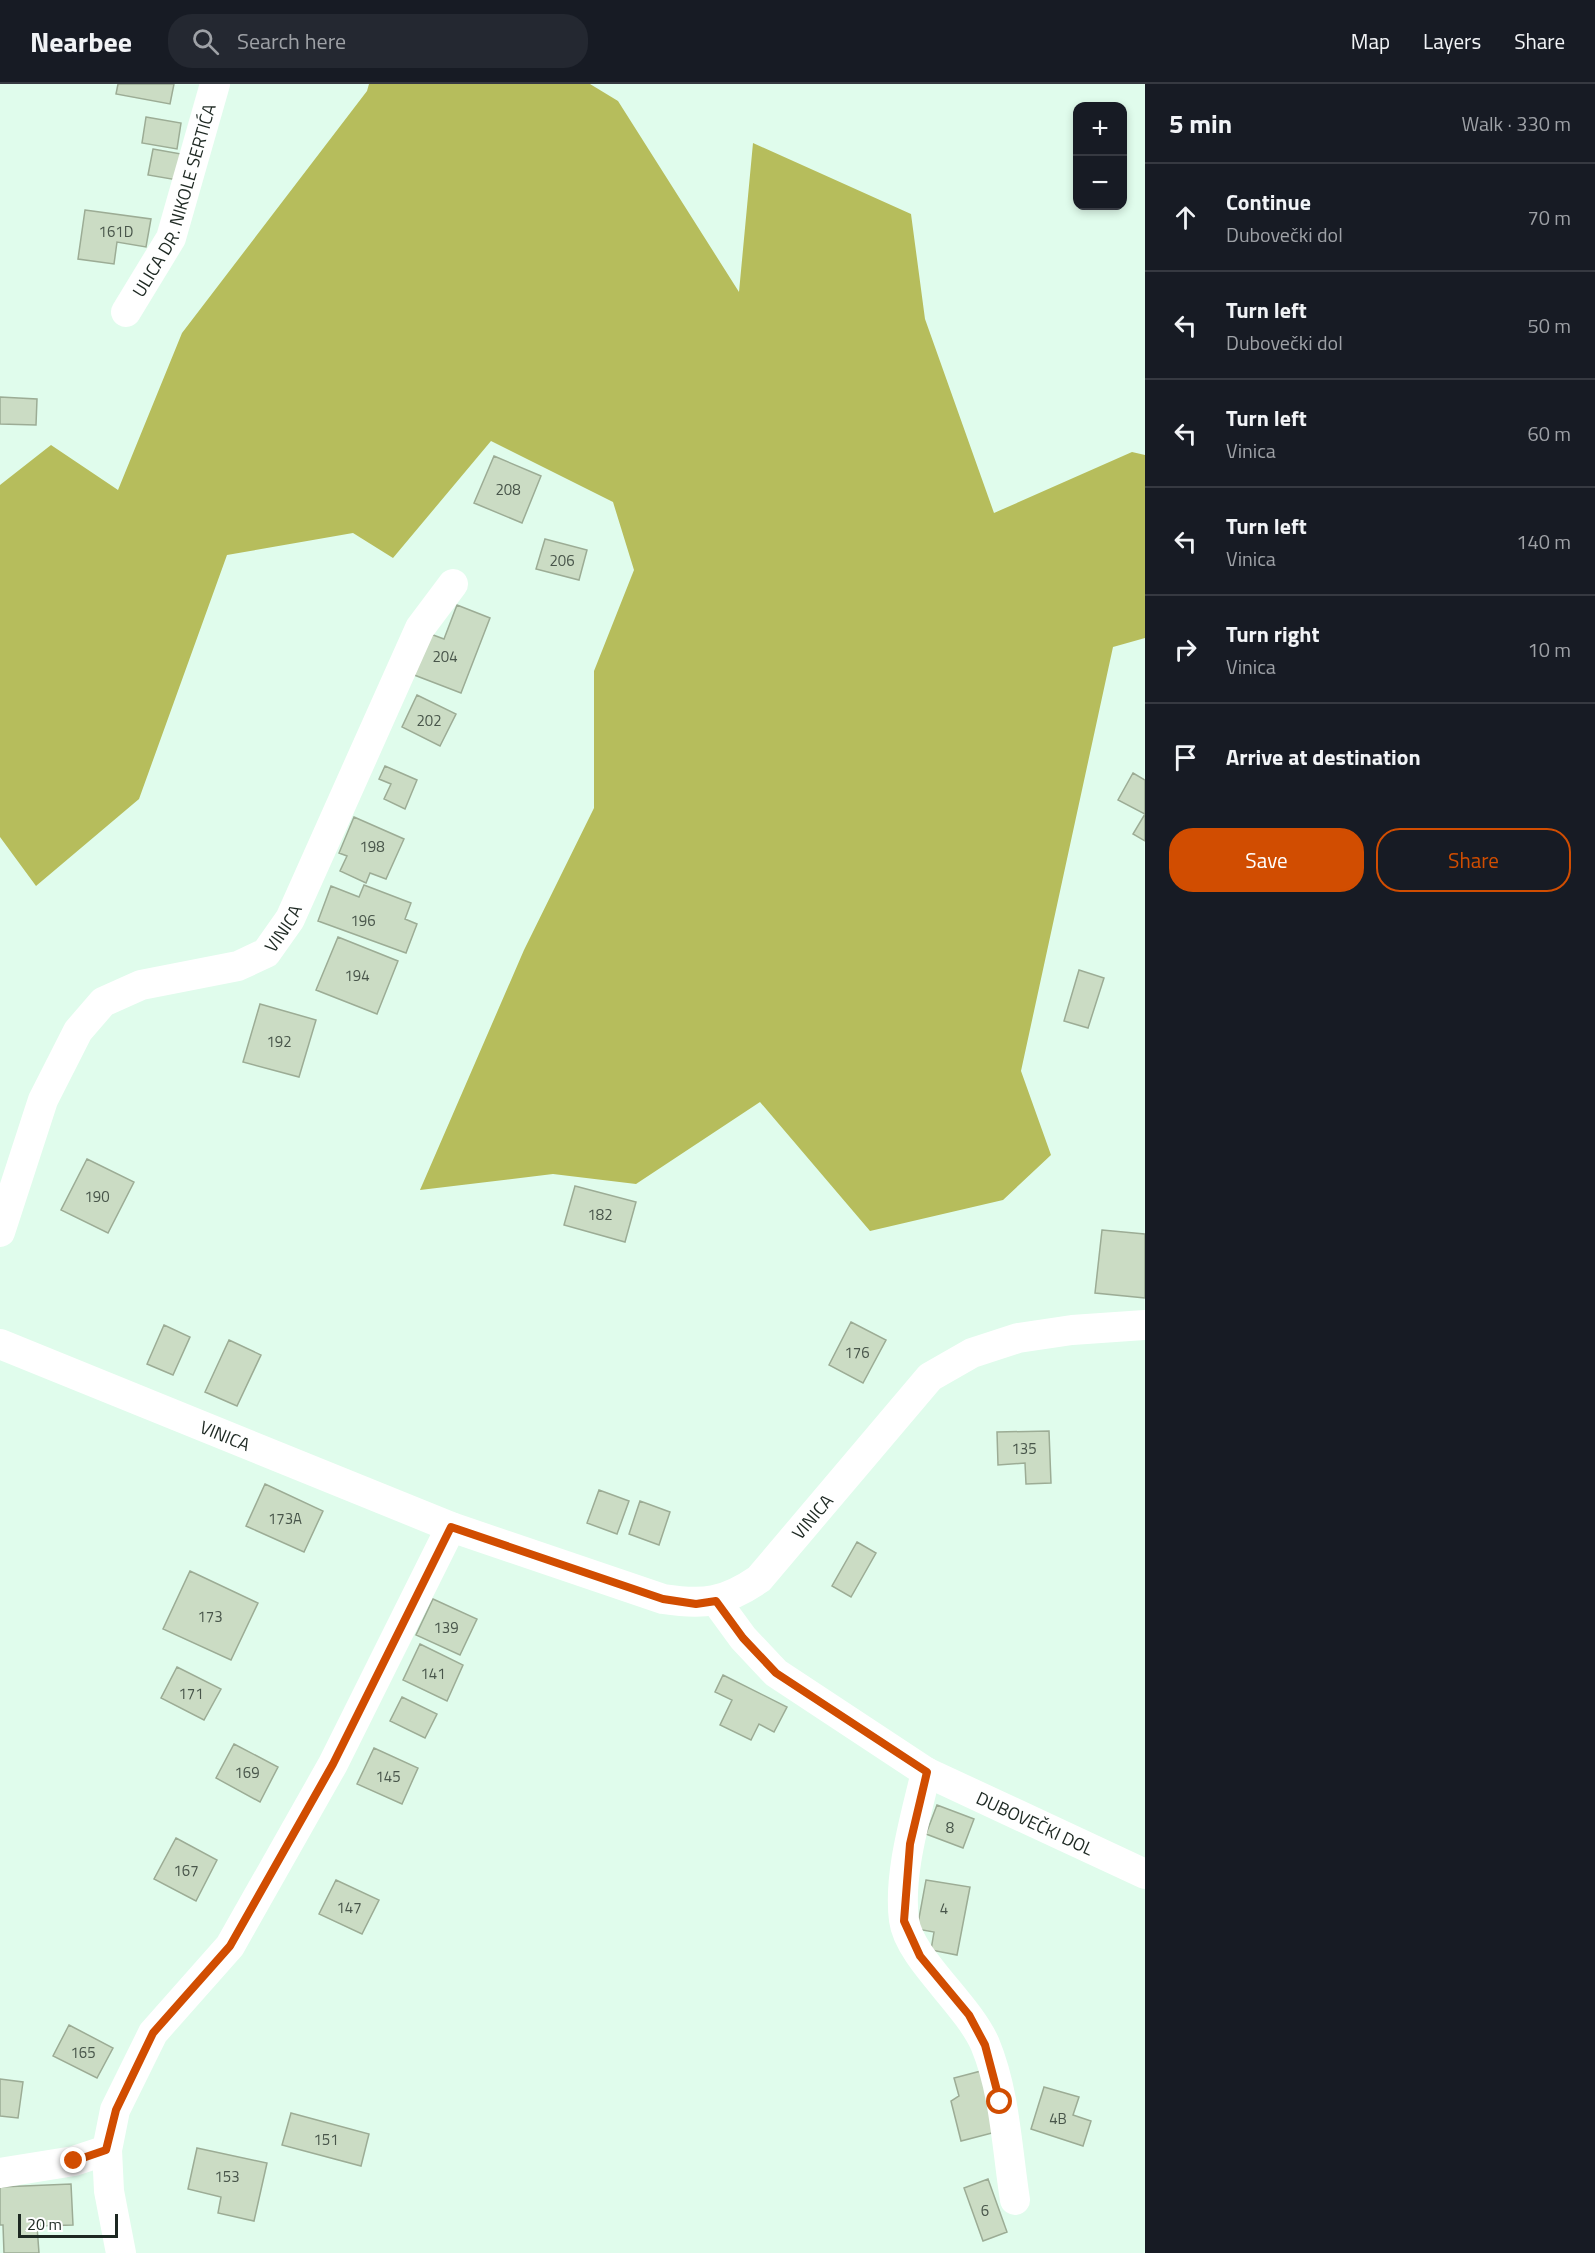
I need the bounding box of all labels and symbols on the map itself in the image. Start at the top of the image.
street label: ULICA DR. NIKOLE SERTIĆA [125,100,222,302]
house number: 161D [99,220,133,243]
house number: 208 [495,478,521,501]
house number: 206 [549,549,575,572]
house number: 204 [432,645,458,668]
house number: 202 [416,709,442,732]
house number: 198 [359,835,385,858]
street label: VINICA [257,900,308,957]
house number: 196 [350,909,376,932]
house number: 194 [344,964,370,987]
house number: 192 [266,1030,292,1053]
house number: 190 [84,1185,110,1208]
house number: 182 [587,1203,613,1226]
house number: 176 [844,1341,870,1364]
street label: VINICA [196,1413,255,1458]
house number: 135 [1011,1437,1037,1460]
street label: VINICA [785,1488,839,1545]
house number: 173A [268,1507,302,1530]
house number: 173 [197,1605,223,1628]
house number: 139 [433,1616,459,1639]
house number: 141 [420,1662,446,1685]
house number: 171 [178,1682,204,1705]
house number: 169 [234,1761,260,1784]
house number: 145 [375,1765,401,1788]
street label: DUBOVEČKI DOL [972,1784,1099,1862]
house number: 8 [946,1816,954,1839]
house number: 167 [173,1859,199,1882]
house number: 147 [336,1896,362,1919]
house number: 4 [940,1897,948,1920]
house number: 165 [70,2041,96,2064]
route start [986,2088,1012,2114]
house number: 4B [1049,2107,1067,2130]
house number: 151 [313,2128,339,2151]
route end [60,2147,86,2173]
house number: 153 [214,2165,240,2188]
house number: 6 [981,2199,989,2222]
scale bar [18,2211,118,2238]

